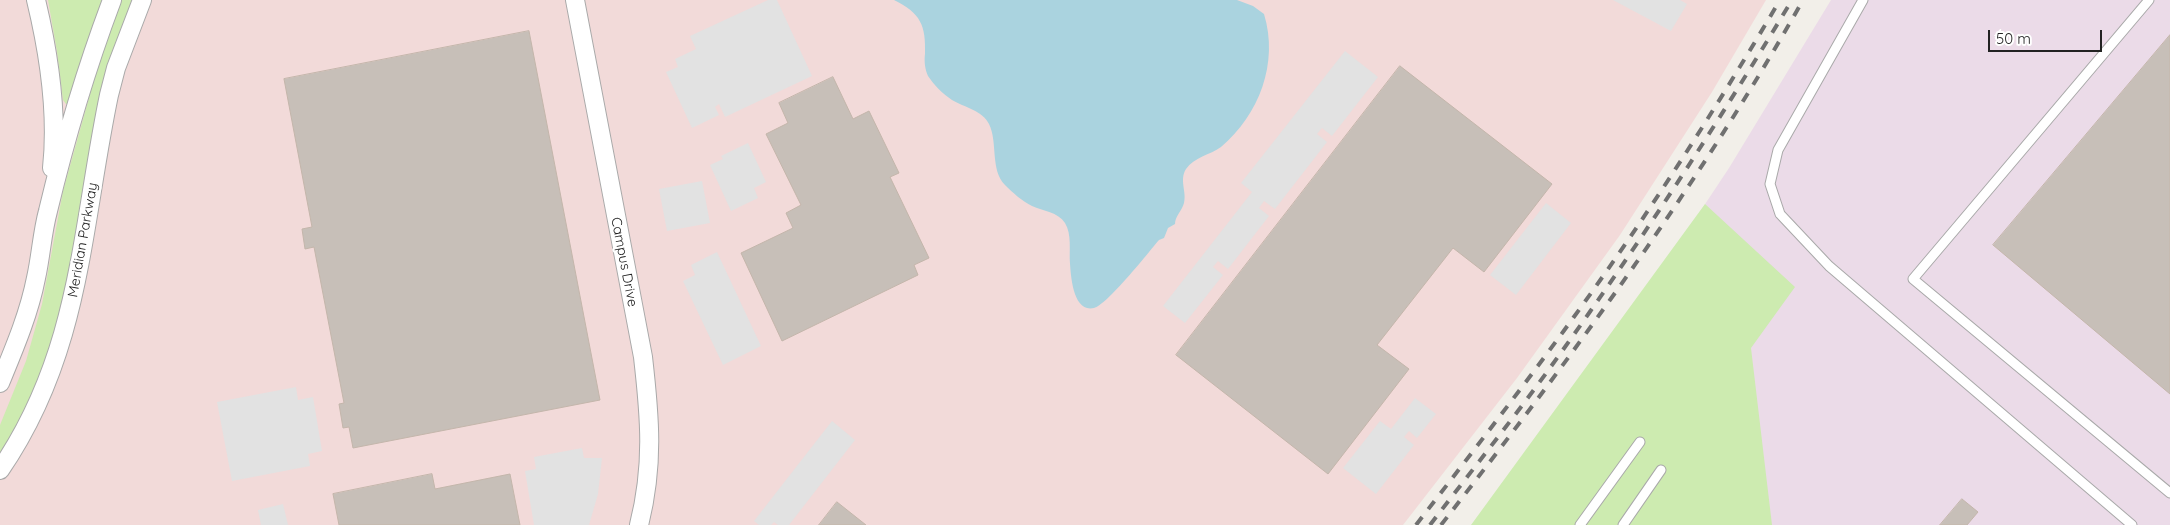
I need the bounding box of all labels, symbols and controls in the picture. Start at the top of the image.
scale bar [1990,20,2104,52]
text: 50 m [1996,29,2031,48]
street label: Meridian Parkway [65,181,101,299]
street label: Campus Drive [607,216,641,308]

